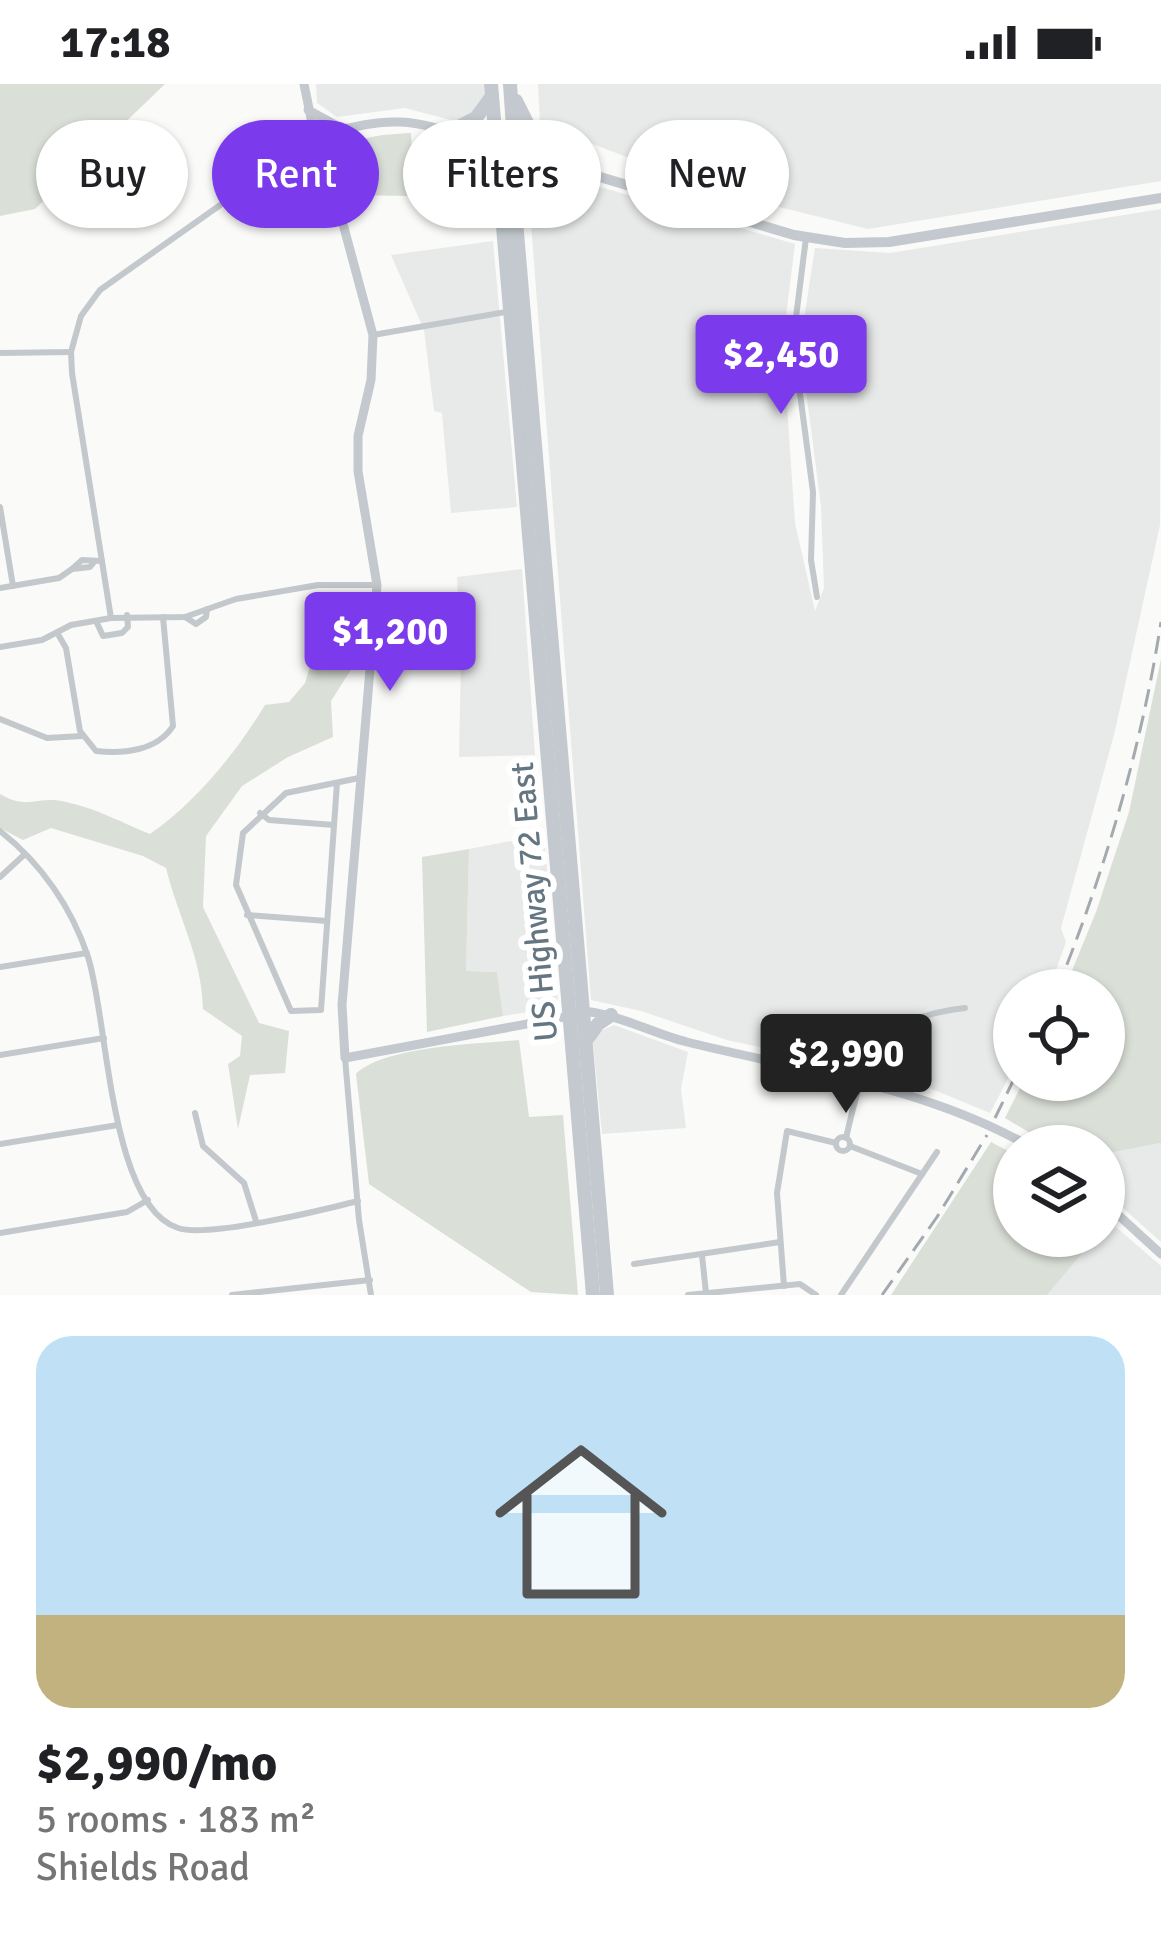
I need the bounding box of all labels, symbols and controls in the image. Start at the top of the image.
text: 17:18 [60,15,170,70]
chip: Buy [36,120,188,228]
chip: Rent [212,120,379,228]
chip: Filters [403,120,601,228]
chip: New [625,120,789,228]
pin: $2,450 [683,315,879,417]
text: $2,450 [723,330,839,378]
pin: $1,200 [292,592,488,694]
text: $1,200 [332,607,448,655]
street label: US Highway 72 East [502,760,567,1043]
map controls [993,969,1125,1257]
button: locate [993,969,1125,1101]
pin: $2,990 [748,1014,944,1116]
text: $2,990 [788,1029,904,1077]
button: layers [993,1125,1125,1257]
icon: home [473,1414,689,1630]
text: $2,990/mo [36,1732,277,1795]
text: 5 rooms · 183 m² [36,1795,316,1843]
text: Shields Road [36,1843,250,1891]

